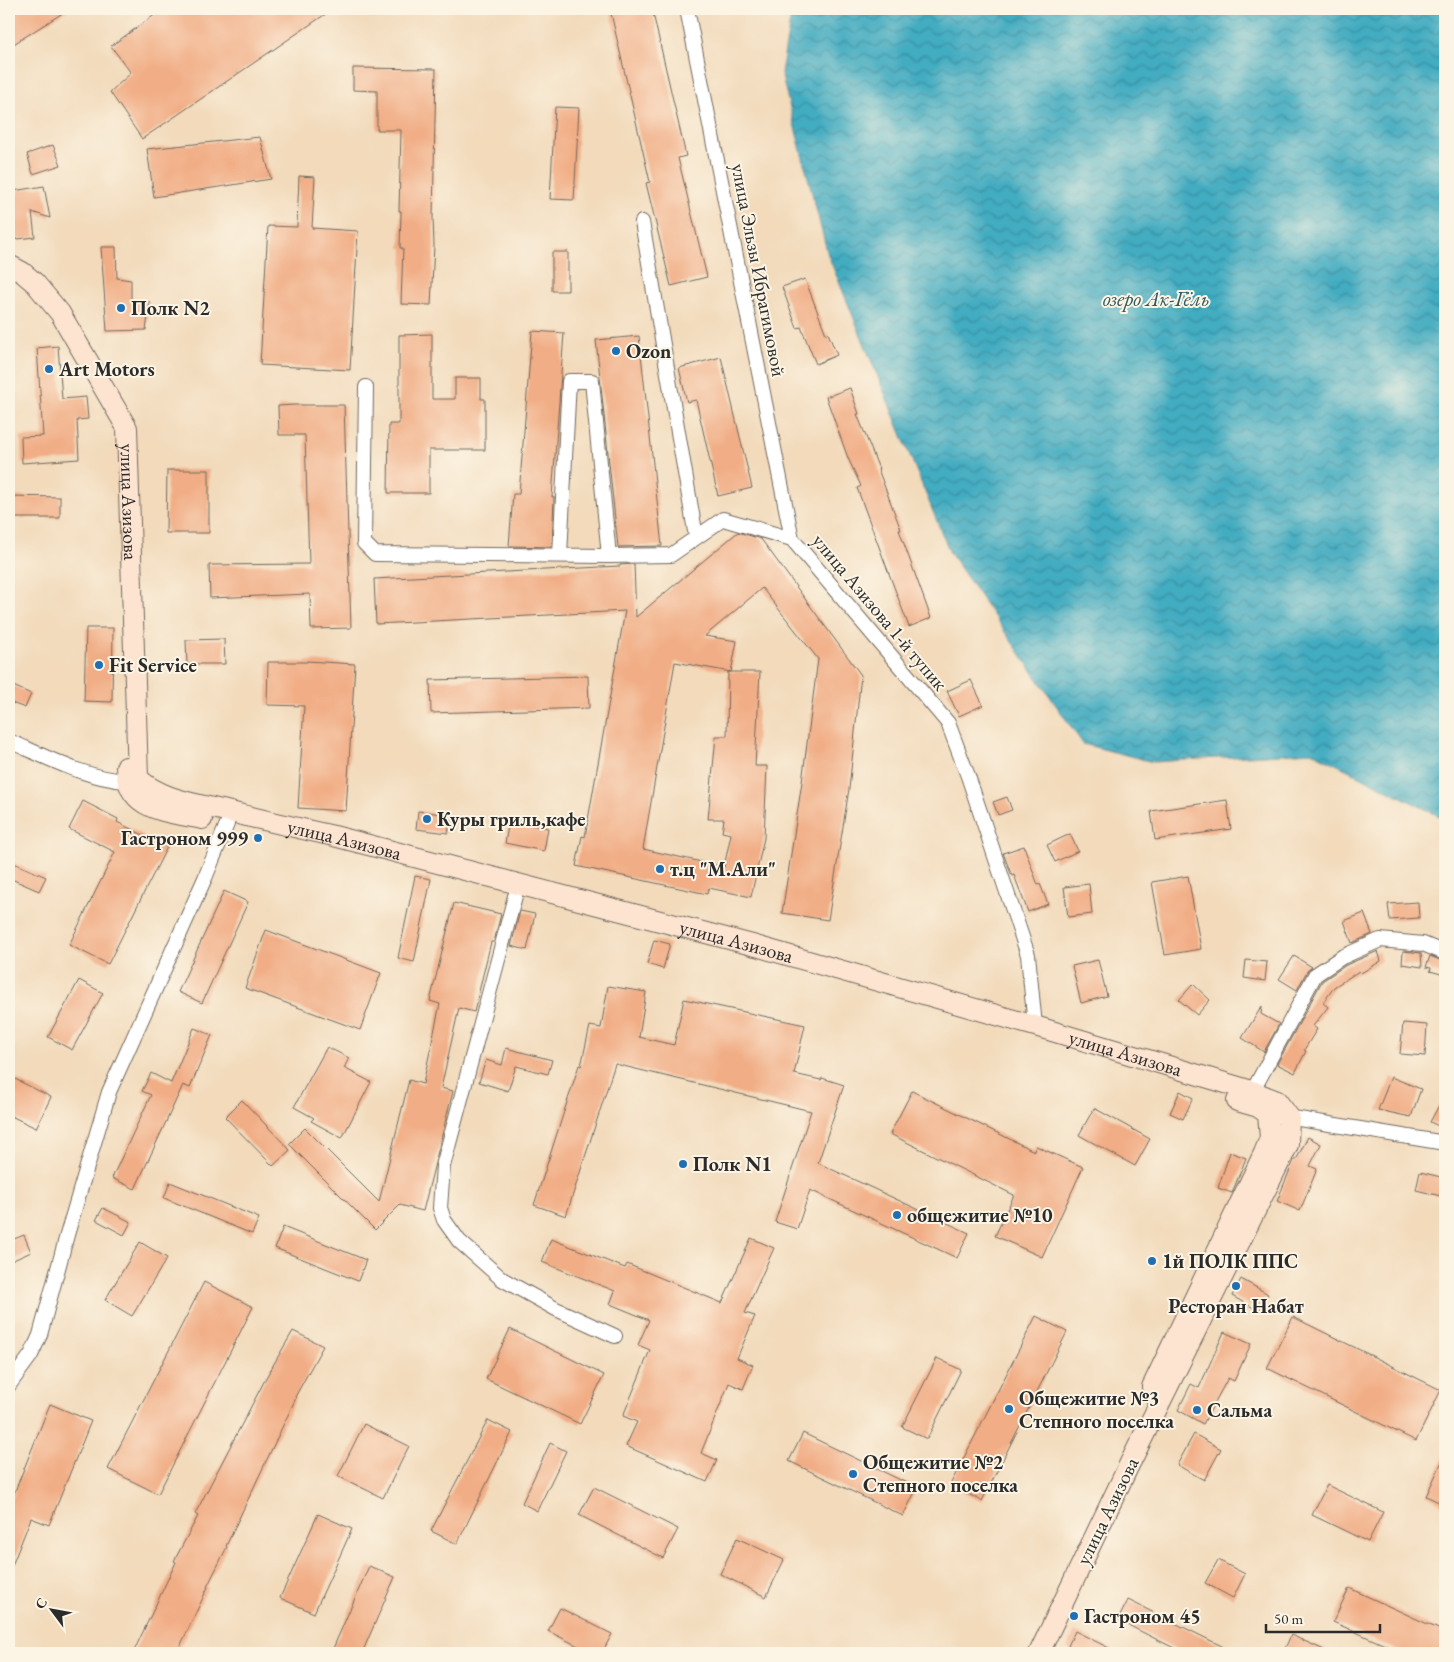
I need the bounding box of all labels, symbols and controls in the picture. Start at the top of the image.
street label: улица Эльзы Ибрагимовой [726,161,793,379]
water label: озеро Ак-Гёль [1103,285,1209,312]
place label: Полк N2 [131,295,210,321]
marker: Полк N2 [115,302,127,314]
place label: Ozon [626,338,671,364]
marker: Ozon [610,345,622,357]
place label: Art Motors [58,356,155,382]
marker: Art Motors [43,363,55,375]
street label: улица Азизова [114,443,144,561]
street label: улица Азизова 1-й тупик [807,528,954,696]
place label: Fit Service [109,652,197,678]
marker: Fit Service [93,659,105,671]
place label: Куры гриль,кафе [437,806,586,832]
street label: улица Азизова [285,813,404,866]
marker: Куры гриль,кафе [421,813,433,825]
place label: Гастроном 999 [121,825,248,851]
marker: Гастроном 999 [252,832,264,844]
place label: т.ц "М.Али" [670,856,776,882]
marker: т.ц "М.Али" [654,863,666,875]
street label: улица Азизова [677,914,796,969]
street label: улица Азизова [1066,1024,1185,1082]
place label: Полк N1 [693,1151,772,1177]
marker: Полк N1 [677,1158,689,1170]
place label: общежитие №10 [907,1202,1053,1228]
marker: общежитие №10 [891,1209,903,1221]
place label: 1й ПОЛК ППС [1162,1248,1298,1274]
marker: 1й ПОЛК ППС [1146,1255,1158,1267]
marker: Ресторан Набат [1230,1280,1242,1292]
place label: Ресторан Набат [1168,1293,1304,1319]
place label: Общежитие №3 Степного поселка [1019,1385,1174,1434]
place label: Сальма [1207,1397,1273,1423]
marker: Общежитие №3 Степного поселка [1003,1403,1015,1415]
marker: Сальма [1191,1404,1203,1416]
place label: Общежитие №2 Степного поселка [863,1449,1018,1498]
street label: улица Азизова [1070,1453,1144,1569]
marker: Общежитие №2 Степного поселка [847,1468,859,1480]
north arrow [28,1584,78,1634]
text: С [31,1594,51,1612]
scale bar [1266,1602,1380,1634]
place label: Гастроном 45 [1084,1603,1201,1629]
text: 50 m [1274,1609,1303,1628]
marker: Гастроном 45 [1068,1610,1080,1622]

